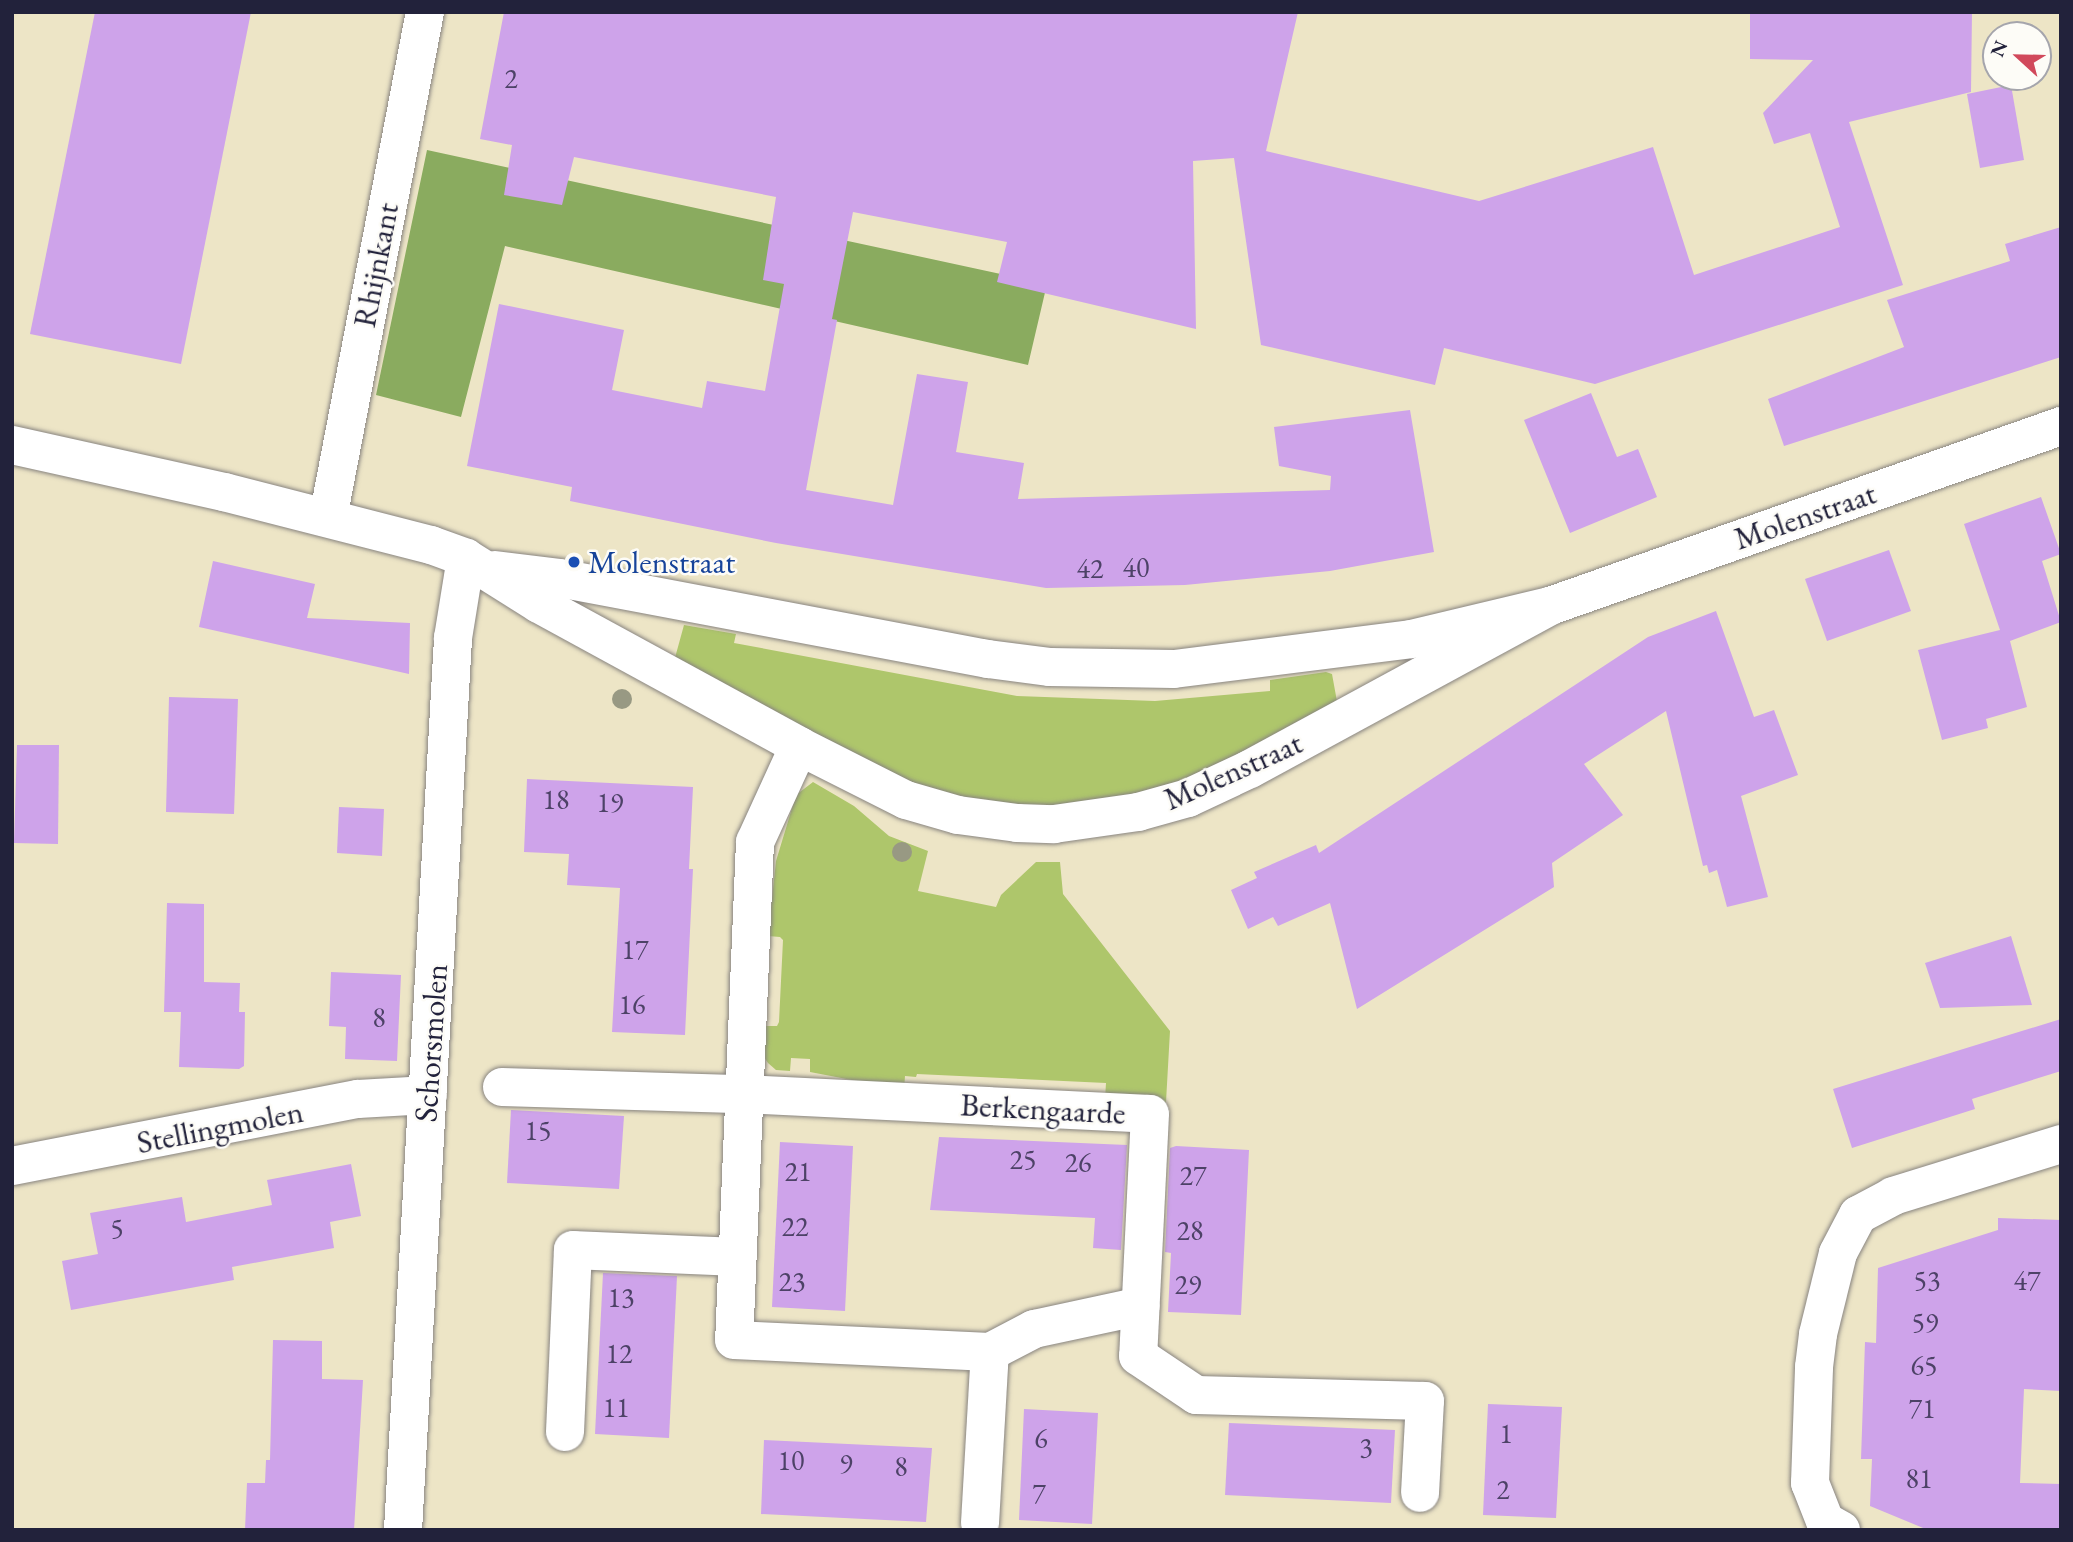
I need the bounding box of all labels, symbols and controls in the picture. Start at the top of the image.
north arrow [1982,21,2052,91]
text: N [1984,37,2013,61]
house number: 2 [504,61,518,95]
street label: Rhijnkant [345,200,407,330]
street label: Molenstraat [1729,474,1881,558]
place label: Molenstraat [588,543,735,581]
house number: 40 [1123,550,1149,584]
house number: 42 [1077,551,1103,585]
marker: Molenstraat [566,554,582,570]
street label: Molenstraat [1158,724,1308,818]
house number: 18 [543,782,569,816]
house number: 19 [597,785,623,819]
house number: 17 [622,932,648,966]
street label: Schorsmolen [406,963,456,1123]
house number: 16 [619,987,645,1021]
house number: 8 [372,1000,386,1034]
street label: Berkengaarde [960,1086,1126,1132]
street label: Stellingmolen [134,1092,306,1162]
house number: 15 [525,1113,551,1147]
house number: 25 [1010,1142,1036,1176]
house number: 26 [1065,1145,1091,1179]
house number: 21 [785,1154,811,1188]
house number: 27 [1180,1158,1206,1192]
house number: 22 [782,1209,808,1243]
house number: 5 [110,1211,124,1245]
house number: 28 [1177,1213,1203,1247]
house number: 53 [1914,1263,1940,1297]
house number: 47 [2014,1263,2040,1297]
house number: 23 [779,1264,805,1298]
house number: 29 [1175,1267,1201,1301]
house number: 13 [608,1280,634,1314]
house number: 59 [1912,1305,1938,1339]
house number: 12 [606,1336,632,1370]
house number: 65 [1911,1348,1937,1382]
house number: 11 [603,1390,629,1424]
house number: 71 [1909,1391,1935,1425]
house number: 1 [1499,1416,1513,1450]
house number: 6 [1034,1421,1048,1455]
house number: 3 [1359,1430,1373,1464]
house number: 10 [778,1443,804,1477]
house number: 9 [839,1446,853,1480]
house number: 8 [894,1449,908,1483]
house number: 81 [1906,1461,1932,1495]
house number: 2 [1496,1472,1510,1506]
house number: 7 [1032,1476,1046,1510]

